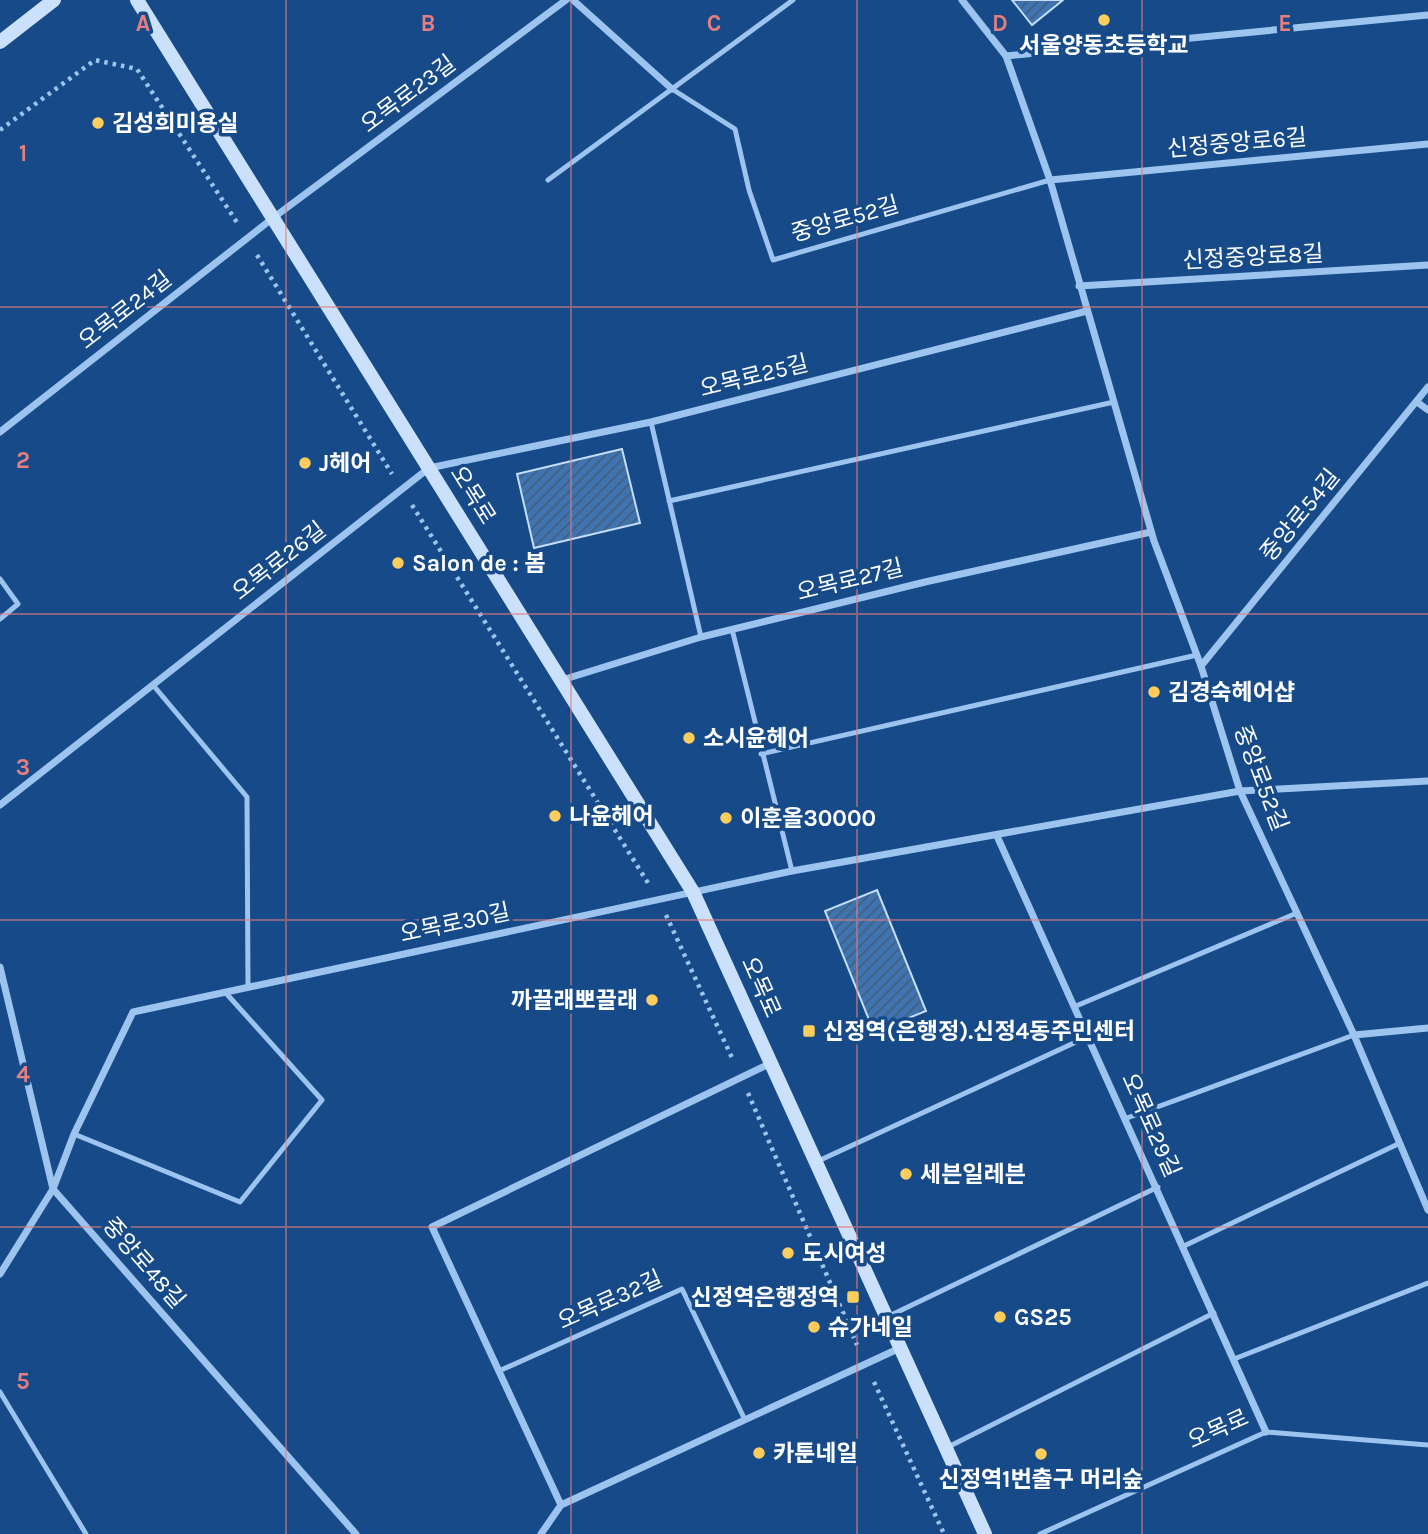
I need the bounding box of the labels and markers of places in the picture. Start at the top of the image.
marker: 서울양동초등학교 [1096,12,1112,28]
place label: 서울양동초등학교 [1019,32,1189,59]
place label: 김성희미용실 [112,110,239,137]
marker: 김성희미용실 [90,115,106,131]
place label: J헤어 [319,450,372,477]
marker: J헤어 [297,455,313,471]
place label: Salon de : 봄 [412,550,546,577]
marker: Salon de : 봄 [390,555,406,571]
place label: 김경숙헤어샵 [1168,679,1295,706]
marker: 김경숙헤어샵 [1146,684,1162,700]
place label: 소시윤헤어 [703,725,809,752]
marker: 소시윤헤어 [681,730,697,746]
place label: 나윤헤어 [569,803,654,830]
place label: 이훈올30000 [740,805,876,832]
marker: 나윤헤어 [547,808,563,824]
marker: 이훈올30000 [718,810,734,826]
place label: 까끌래뽀끌래 [511,987,638,1014]
marker: 까끌래뽀끌래 [644,992,660,1008]
place label: 신정역(은행정).신정4동주민센터 [823,1018,1135,1045]
marker: 신정역(은행정).신정4동주민센터 [801,1023,817,1039]
place label: 세븐일레븐 [920,1161,1026,1188]
marker: 세븐일레븐 [898,1166,914,1182]
place label: 도시여성 [802,1240,887,1267]
marker: 도시여성 [780,1245,796,1261]
place label: 신정역은행정역 [691,1284,839,1311]
marker: 신정역은행정역 [845,1289,861,1305]
place label: GS25 [1014,1304,1072,1331]
marker: GS25 [992,1309,1008,1325]
place label: 슈가네일 [828,1314,913,1341]
marker: 슈가네일 [806,1319,822,1335]
place label: 카툰네일 [773,1440,858,1467]
marker: 카툰네일 [751,1445,767,1461]
marker: 신정역1번출구 머리숲 [1033,1446,1049,1462]
place label: 신정역1번출구 머리숲 [939,1466,1143,1493]

